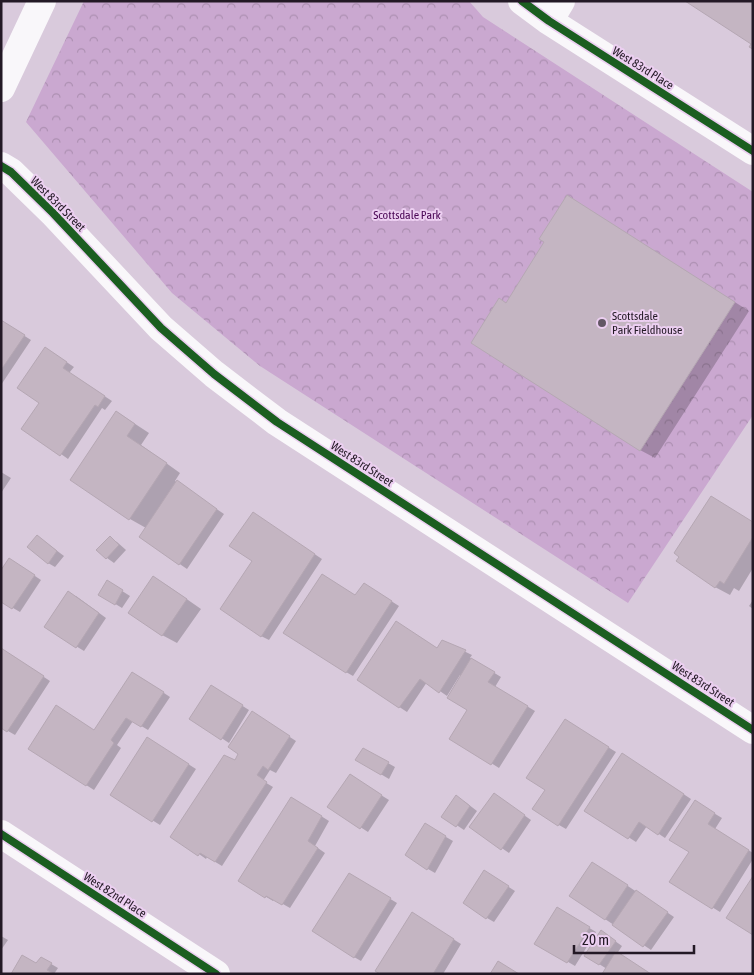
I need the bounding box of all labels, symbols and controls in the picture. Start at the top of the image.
street label: West 83rd Place [610,44,676,92]
street label: West 83rd Street [28,174,89,235]
park label: Scottsdale Park [373,208,442,222]
place label: Scottsdale Park Fieldhouse [612,309,682,337]
marker: Scottsdale Park Fieldhouse [596,317,608,329]
street label: West 83rd Street [328,439,396,490]
street label: West 83rd Street [669,659,737,710]
street label: West 82nd Place [81,869,149,921]
scale bar [574,922,694,954]
text: 20 m [582,931,609,948]

